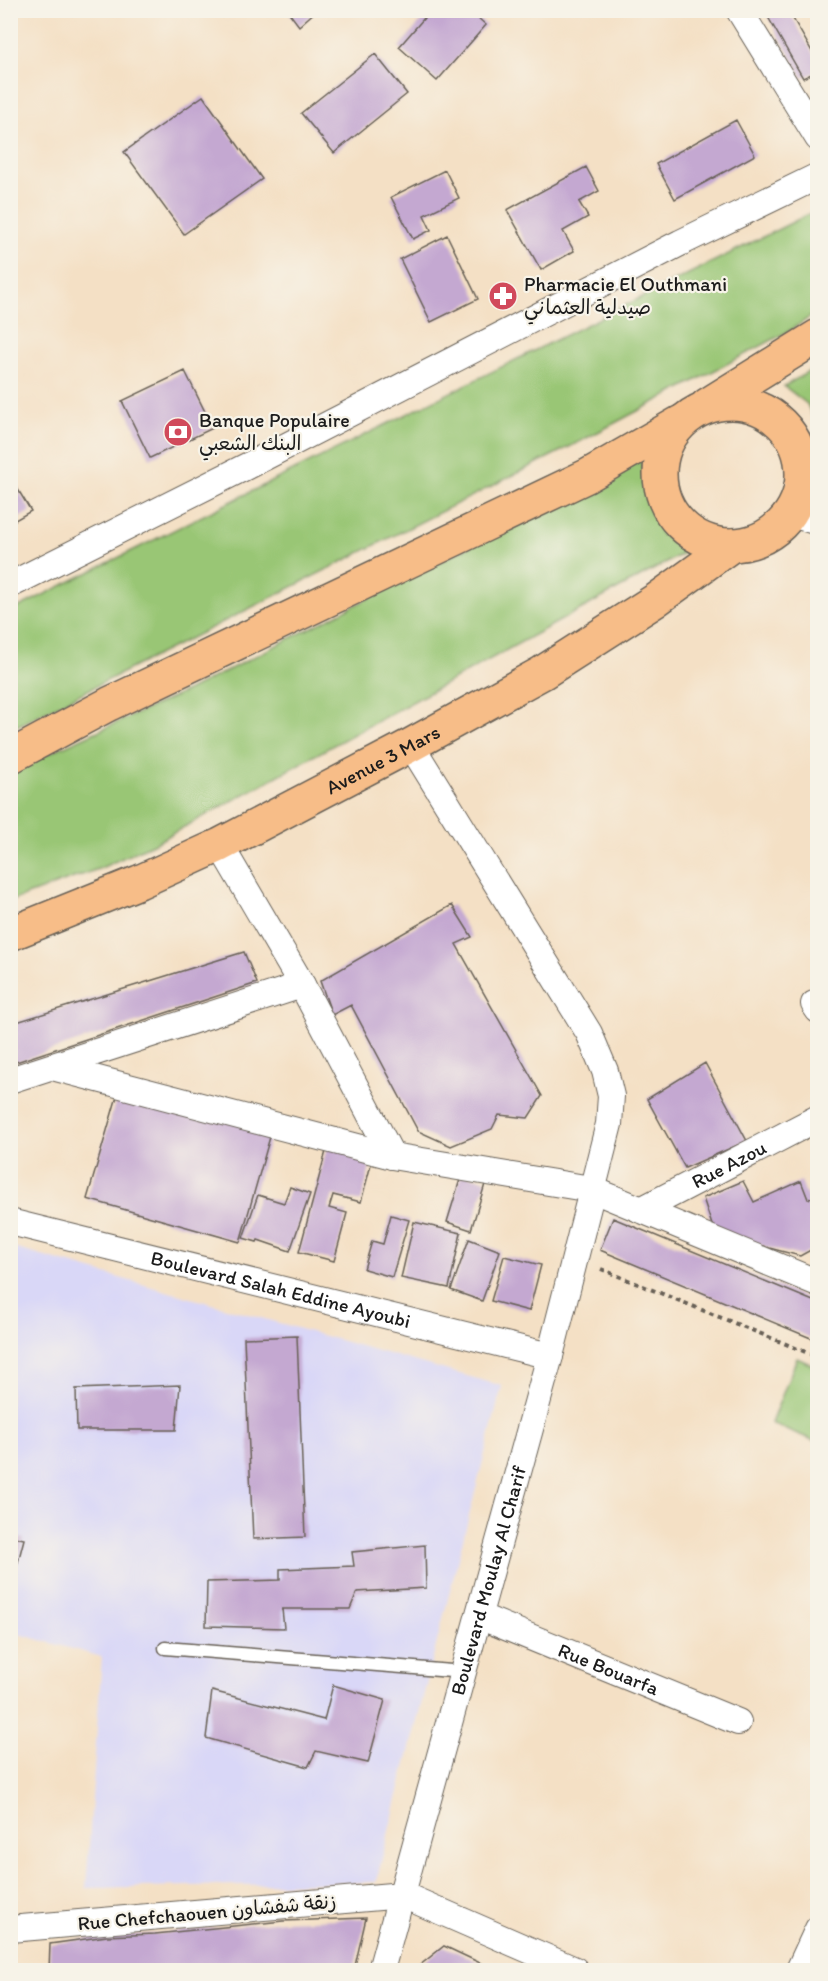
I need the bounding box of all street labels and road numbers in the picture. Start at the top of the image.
street label: Avenue 3 Mars [322,719,444,799]
street label: Rue Azou [688,1135,770,1194]
street label: Boulevard Salah Eddine Ayoubi [148,1245,413,1333]
street label: Boulevard Moulay Al Charif [445,1463,531,1698]
street label: Rue Bouarfa [555,1638,663,1701]
street label: Rue Chefchaouen زنقة شفشاون [77,1889,337,1935]

